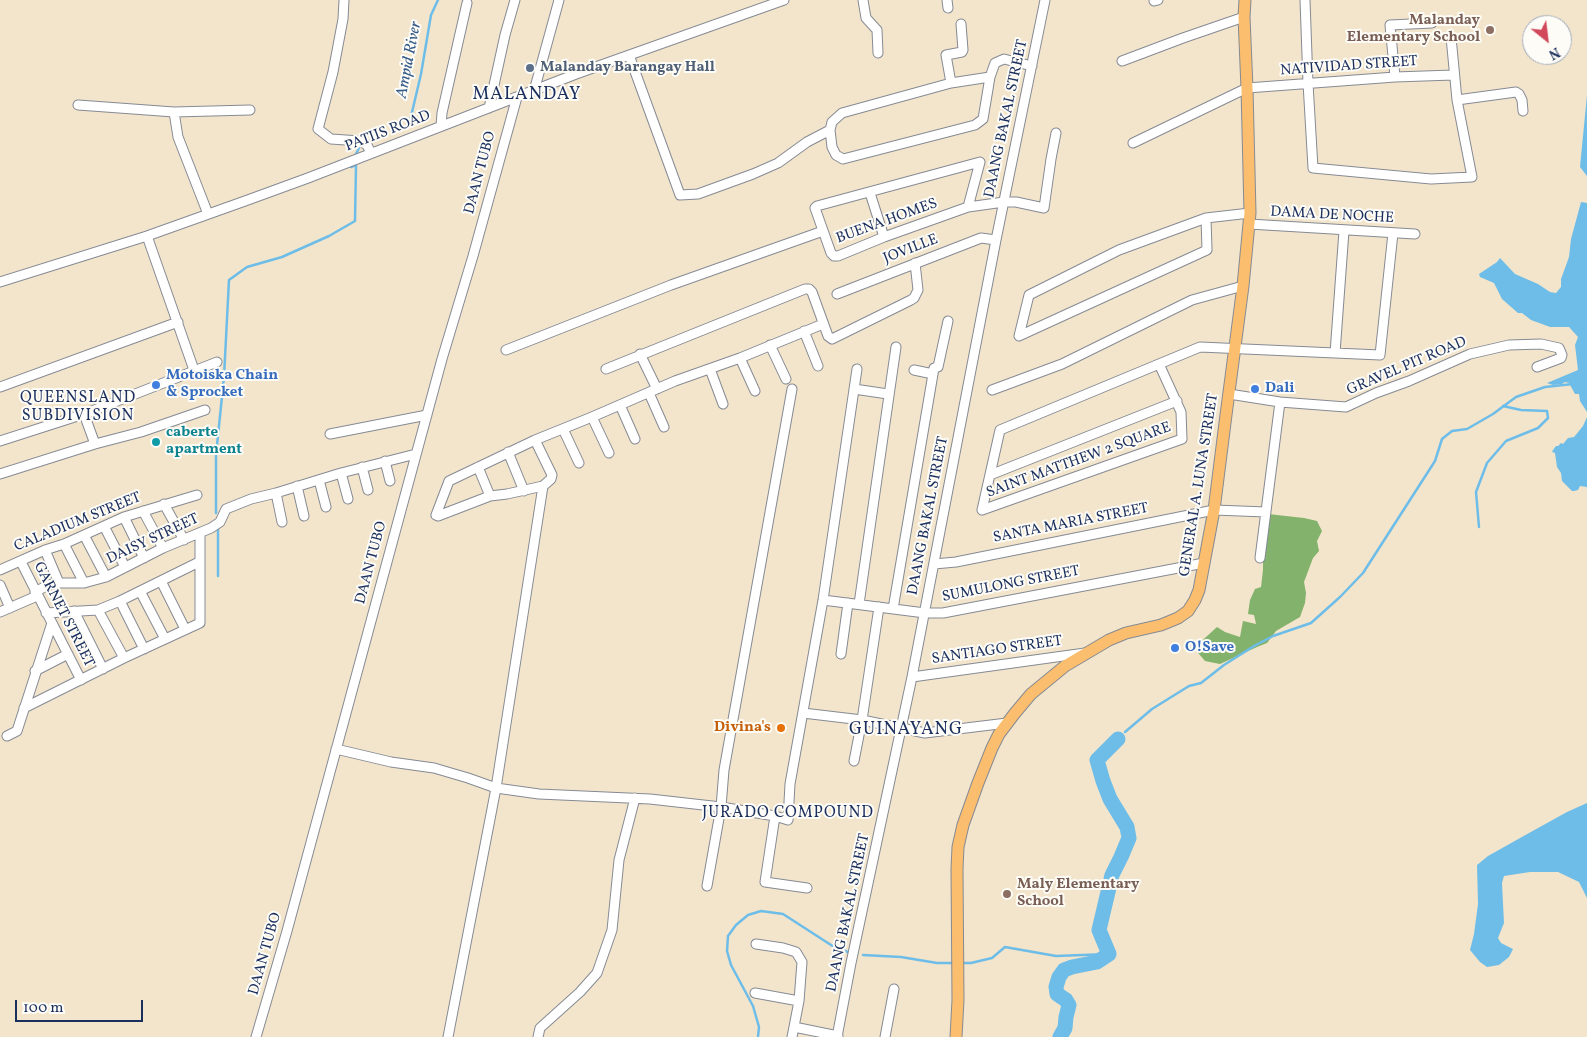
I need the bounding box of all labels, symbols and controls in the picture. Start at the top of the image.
place label: Malanday Elementary School [1347,12,1480,47]
north arrow [1522,15,1572,65]
water label: Ampid River [393,20,427,100]
marker: Malanday Elementary School [1484,24,1496,36]
street label: DAANG BAKAL STREET [981,38,1033,200]
text: N [1545,42,1563,63]
street label: NATIVIDAD STREET [1280,53,1418,81]
place label: Malanday Barangay Hall [540,59,715,77]
marker: Malanday Barangay Hall [524,62,536,74]
district label: MALANDAY [472,85,582,107]
street label: PATIIS ROAD [343,107,433,157]
street label: DAAN TUBO [461,130,501,216]
street label: BUENA HOMES [834,195,940,249]
street label: DAMA DE NOCHE [1270,204,1394,228]
street label: JOVILLE [881,231,941,269]
street label: GRAVEL PIT ROAD [1345,334,1469,400]
place label: Motoiska Chain & Sprocket [166,367,278,402]
marker: Motoiska Chain & Sprocket [150,379,162,391]
place label: Dali [1265,380,1295,398]
marker: Dali [1249,383,1261,395]
district label: QUEENSLAND SUBDIVISION [19,389,137,427]
street label: GENERAL A. LUNA STREET [1177,392,1223,578]
street label: SAINT MATTHEW 2 SQUARE [984,419,1174,503]
place label: caberte apartment [166,424,242,459]
street label: DAANG BAKAL STREET [905,435,953,597]
marker: caberte apartment [150,436,162,448]
street label: CALADIUM STREET [12,489,144,557]
street label: SANTA MARIA STREET [992,500,1150,548]
street label: DAISY STREET [104,511,202,569]
street label: DAAN TUBO [352,520,392,606]
street label: GARNET STREET [29,559,97,671]
street label: SUMULONG STREET [941,563,1081,607]
street label: SANTIAGO STREET [931,633,1063,669]
place label: O!Save [1185,639,1234,657]
marker: O!Save [1169,642,1181,654]
place label: Divina's [714,719,771,737]
district label: GUINAYANG [848,720,964,742]
marker: Divina's [775,722,787,734]
district label: JURADO COMPOUND [700,804,876,824]
street label: DAANG BAKAL STREET [823,832,875,994]
place label: Maly Elementary School [1017,876,1139,911]
marker: Maly Elementary School [1001,888,1013,900]
street label: DAAN TUBO [246,911,286,997]
scale bar [18,990,145,1022]
text: 100 m [23,998,63,1019]

